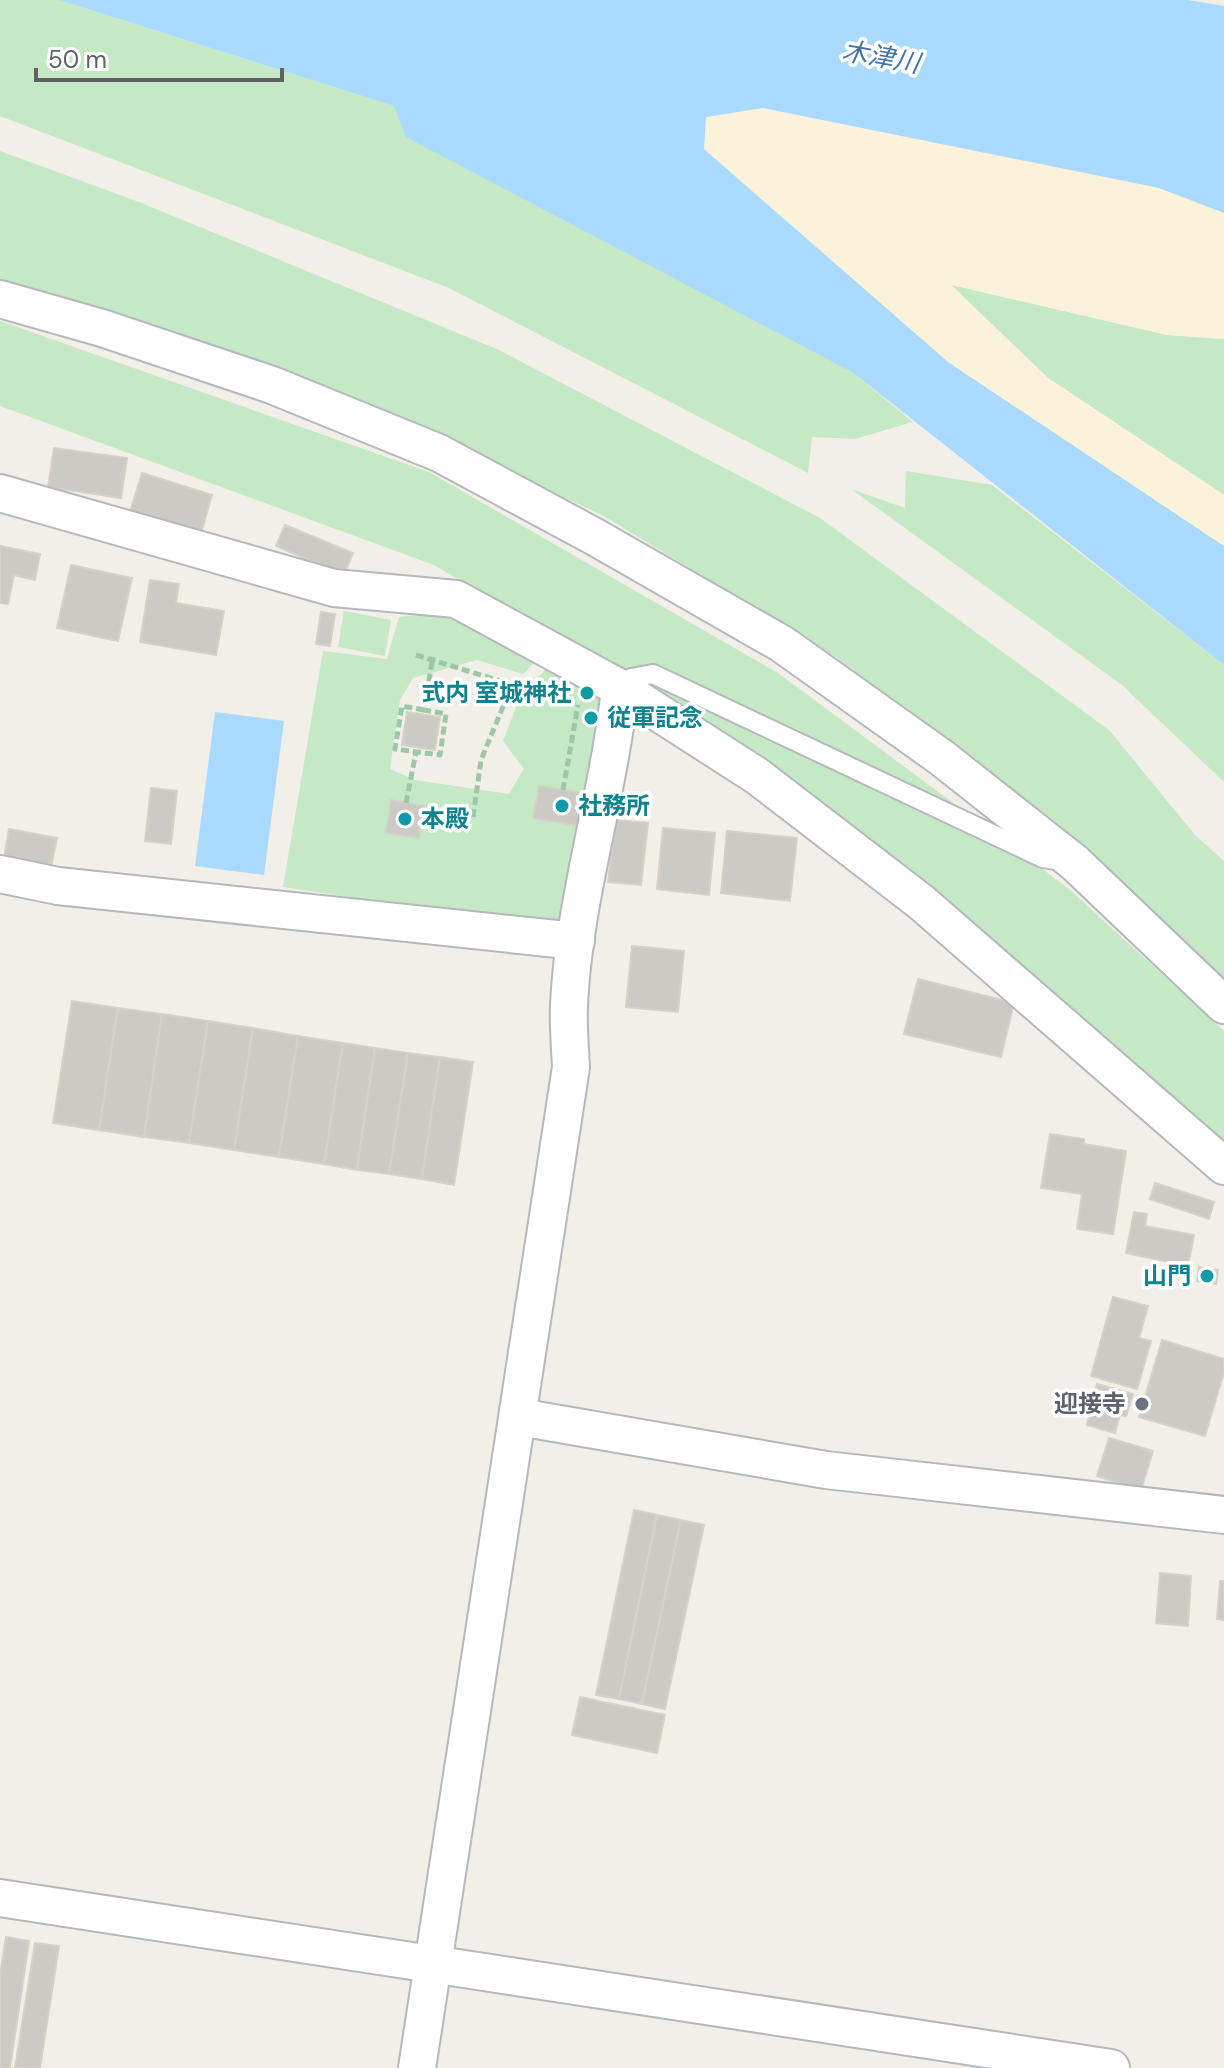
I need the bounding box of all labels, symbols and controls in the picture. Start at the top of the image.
scale bar [36,32,282,82]
water label: 木津川 [840,33,925,81]
text: 50 m [48,44,107,75]
place label: 式内 室城神社 [421,677,571,708]
marker: 式内 室城神社 [578,684,596,702]
place label: 従軍記念 [607,702,703,733]
marker: 従軍記念 [582,709,600,727]
place label: 社務所 [578,790,650,821]
marker: 社務所 [553,797,571,815]
place label: 本殿 [421,803,469,834]
marker: 本殿 [396,810,414,828]
place label: 山門 [1143,1260,1191,1291]
marker: 山門 [1198,1267,1216,1285]
place label: 迎接寺 [1054,1388,1126,1419]
marker: 迎接寺 [1133,1395,1151,1413]

